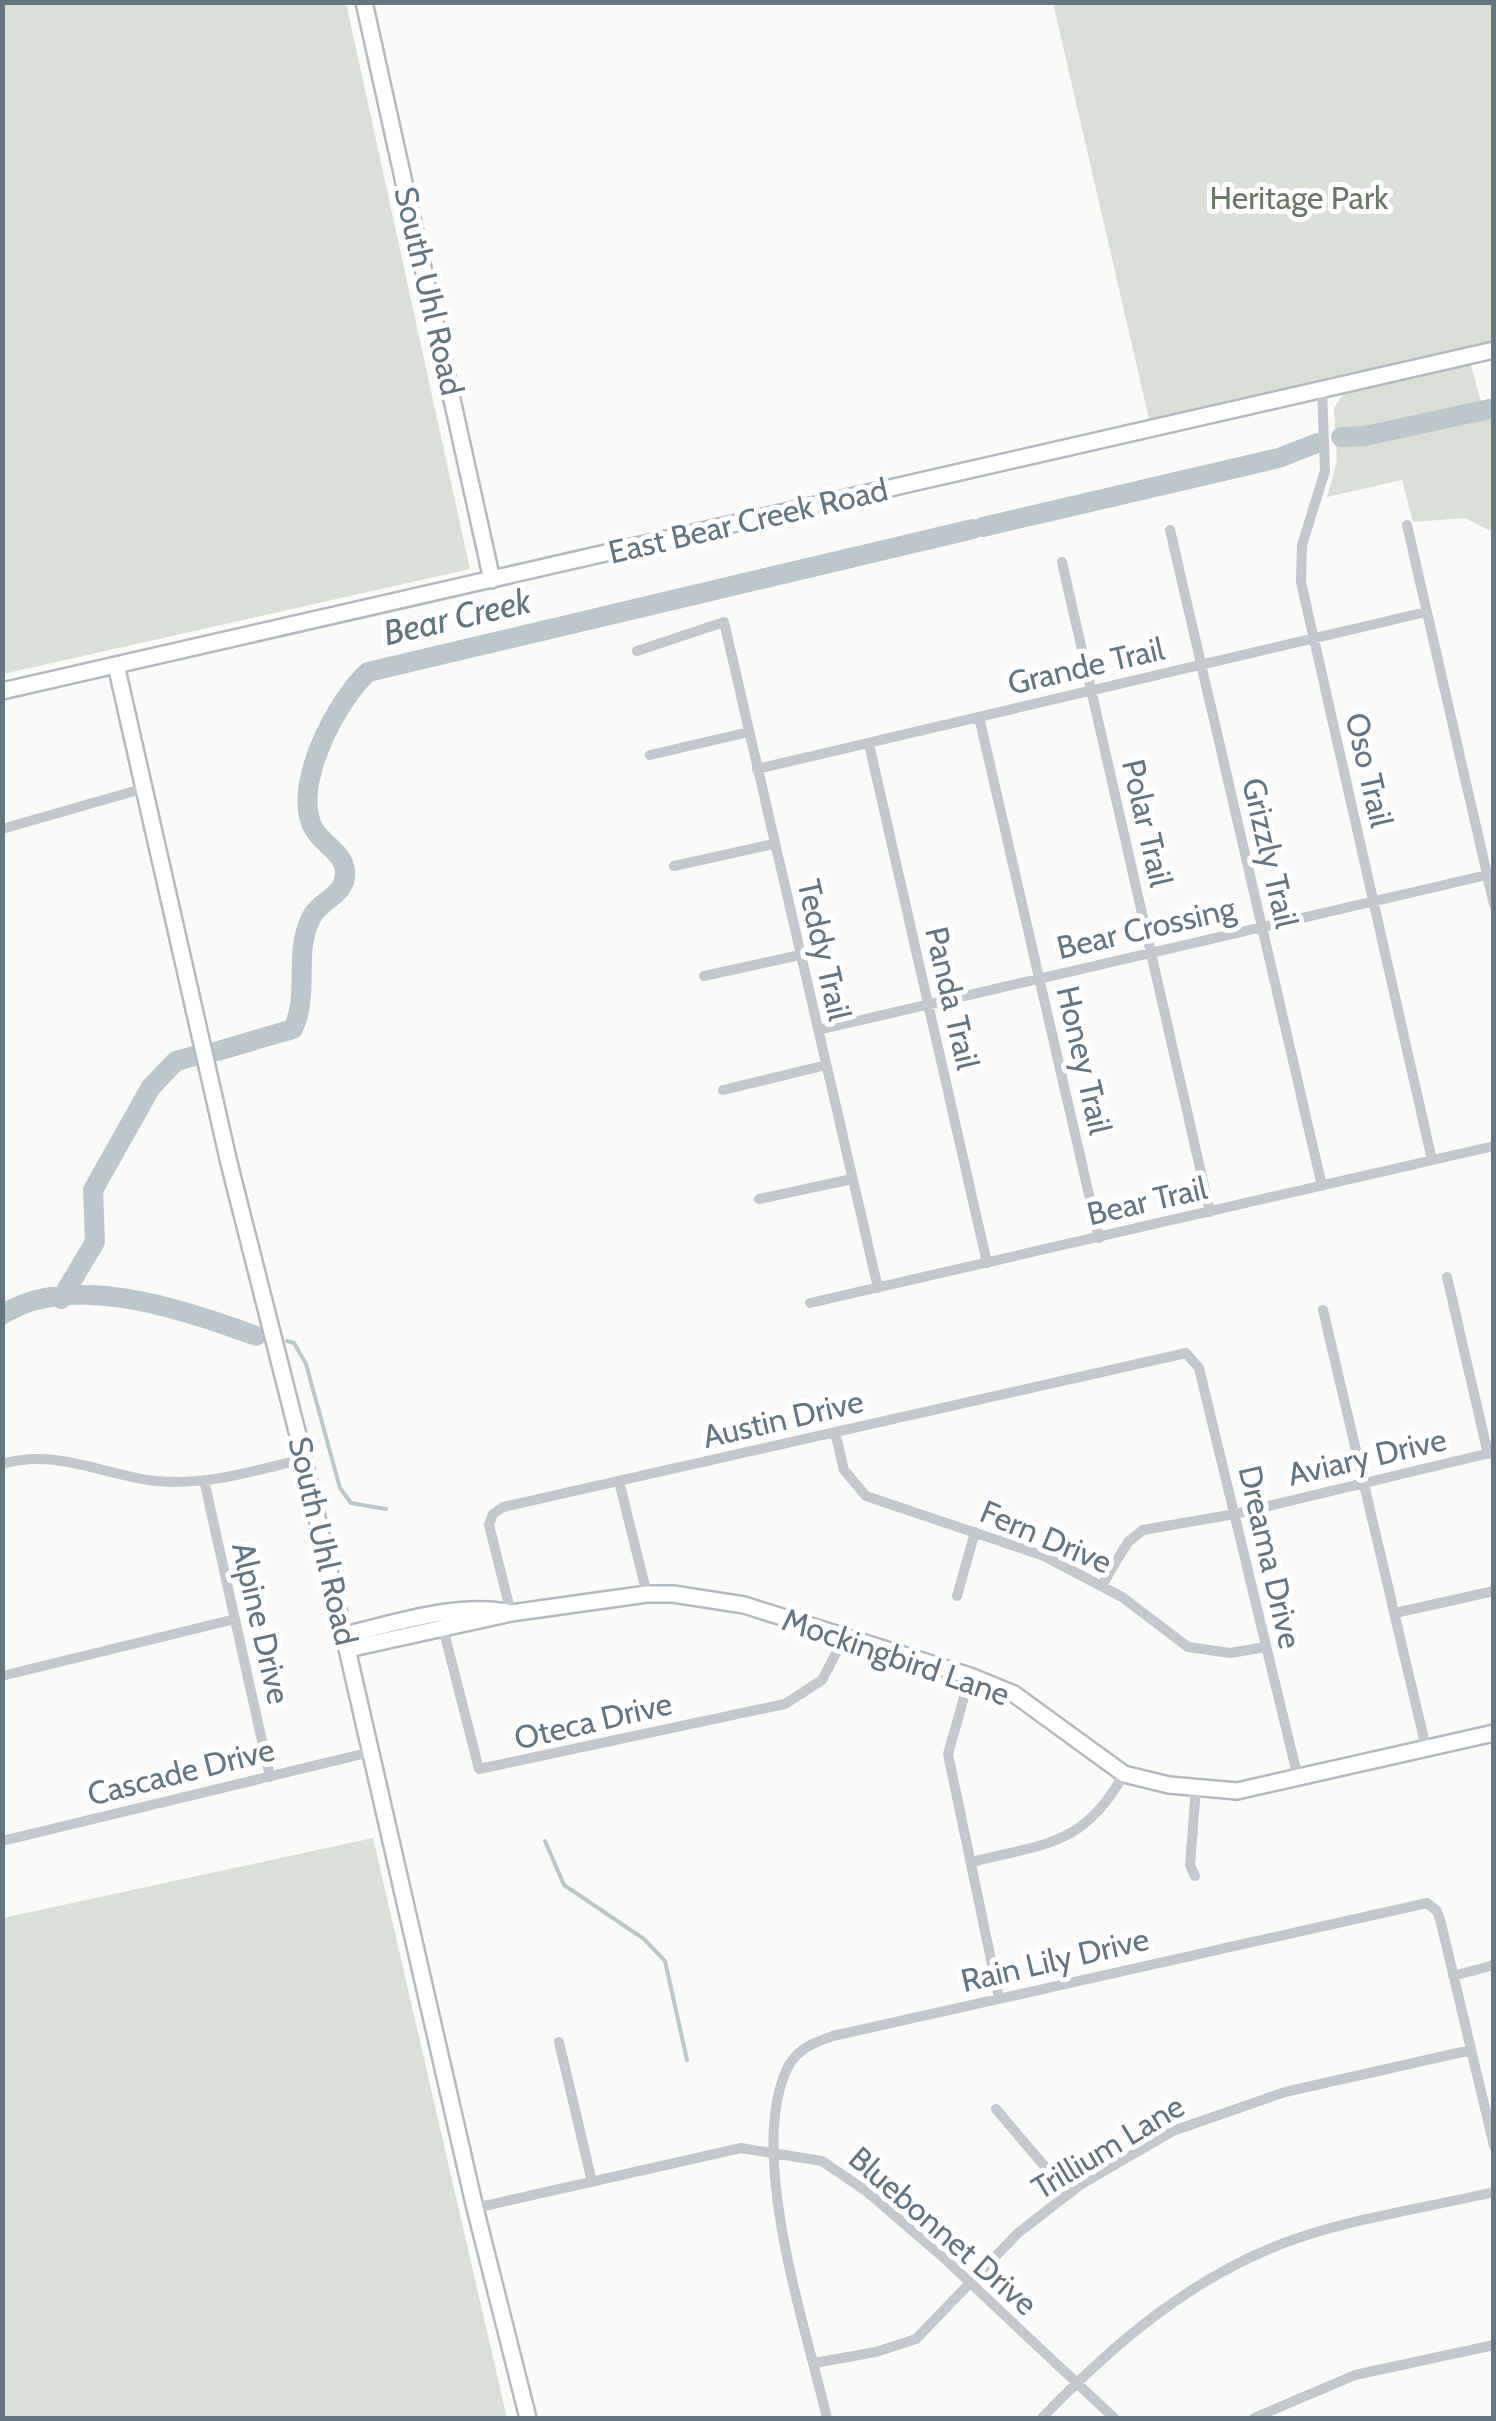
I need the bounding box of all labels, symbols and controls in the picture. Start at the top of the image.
park label: Heritage Park [1210,178,1389,217]
street label: South Uhl Road [387,183,472,399]
street label: East Bear Creek Road [604,469,891,572]
water label: Bear Creek [379,578,536,654]
street label: Grande Trail [1004,628,1168,702]
street label: Oso Trail [1337,709,1402,831]
street label: Polar Trail [1114,755,1181,891]
street label: Grizzly Trail [1234,774,1307,932]
street label: Teddy Trail [789,876,860,1025]
street label: Bear Crossing [1053,888,1240,967]
street label: Panda Trail [917,923,988,1073]
street label: Honey Trail [1048,982,1121,1138]
street label: Bear Trail [1083,1168,1211,1233]
street label: Austin Drive [699,1381,867,1456]
street label: Aviary Drive [1284,1419,1450,1494]
street label: South Uhl Road [281,1433,366,1649]
street label: Dreama Drive [1230,1461,1311,1652]
street label: Fern Drive [975,1491,1118,1582]
street label: Alpine Drive [224,1538,299,1708]
street label: Mockingbird Lane [778,1599,1015,1714]
street label: Oteca Drive [510,1683,675,1758]
street label: Cascade Drive [83,1729,278,1814]
street label: Rain Lily Drive [957,1919,1153,2000]
street label: Trillium Lane [1025,2086,1191,2207]
street label: Bluebonnet Drive [841,2138,1046,2323]

